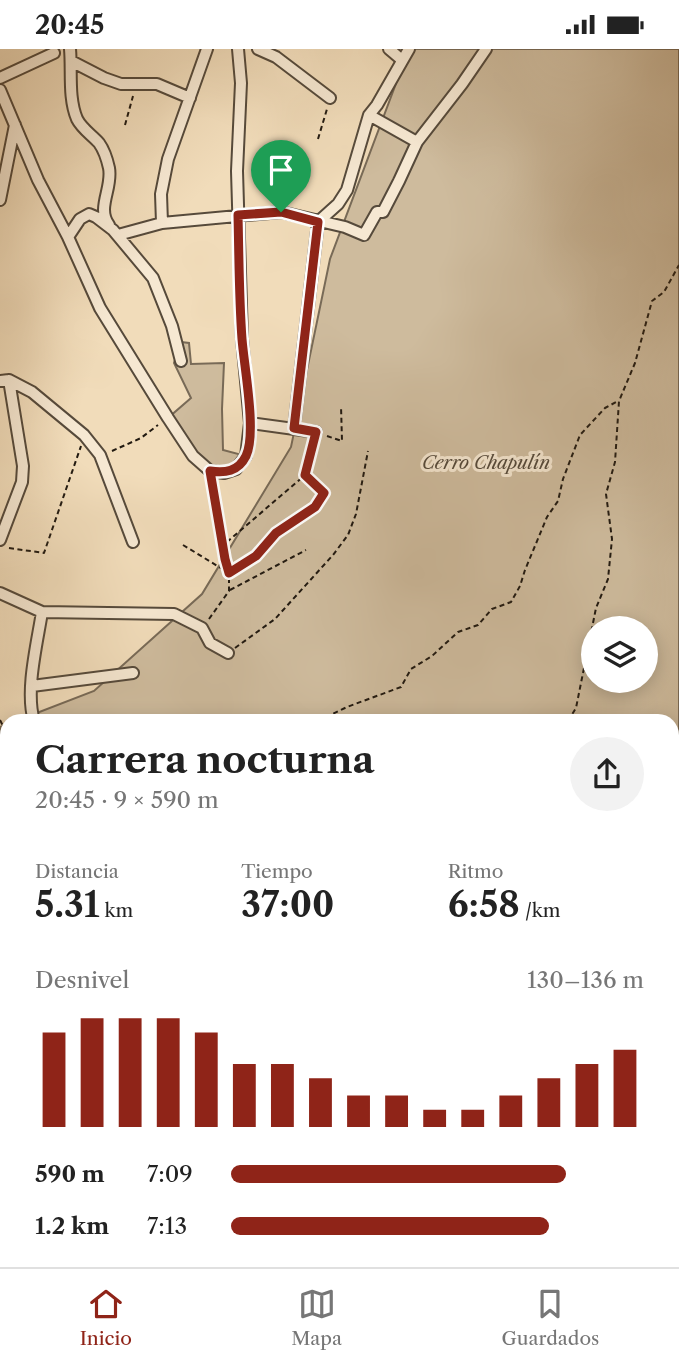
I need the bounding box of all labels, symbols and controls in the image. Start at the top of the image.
text: 20:45 [35,9,104,41]
pin [251,140,311,212]
icon: arrive [262,151,300,189]
park label: Cerro Chapulín [422,452,550,474]
map controls [581,616,658,693]
button: layers [581,616,658,693]
text: Carrera nocturna [35,736,375,783]
button: share [570,737,644,811]
text: 20:45 · 9 × 590 m [35,786,219,814]
text: Distancia [35,860,119,883]
text: Tiempo [241,860,313,883]
text: Ritmo [448,860,503,883]
text: 5.31 [35,883,100,926]
text: 37:00 [241,883,334,926]
text: 6:58 [448,883,520,926]
text: km [100,899,133,922]
text: /km [520,899,560,922]
text: Desnivel [35,966,129,994]
text: 130–136 m [527,966,644,994]
text: 590 m [35,1160,105,1188]
text: 7:09 [147,1160,193,1188]
text: 1.2 km [35,1212,109,1240]
text: 7:13 [147,1212,187,1240]
tab: Inicio [80,1285,132,1350]
tab: Mapa [291,1285,342,1350]
tab: Guardados [501,1285,599,1350]

